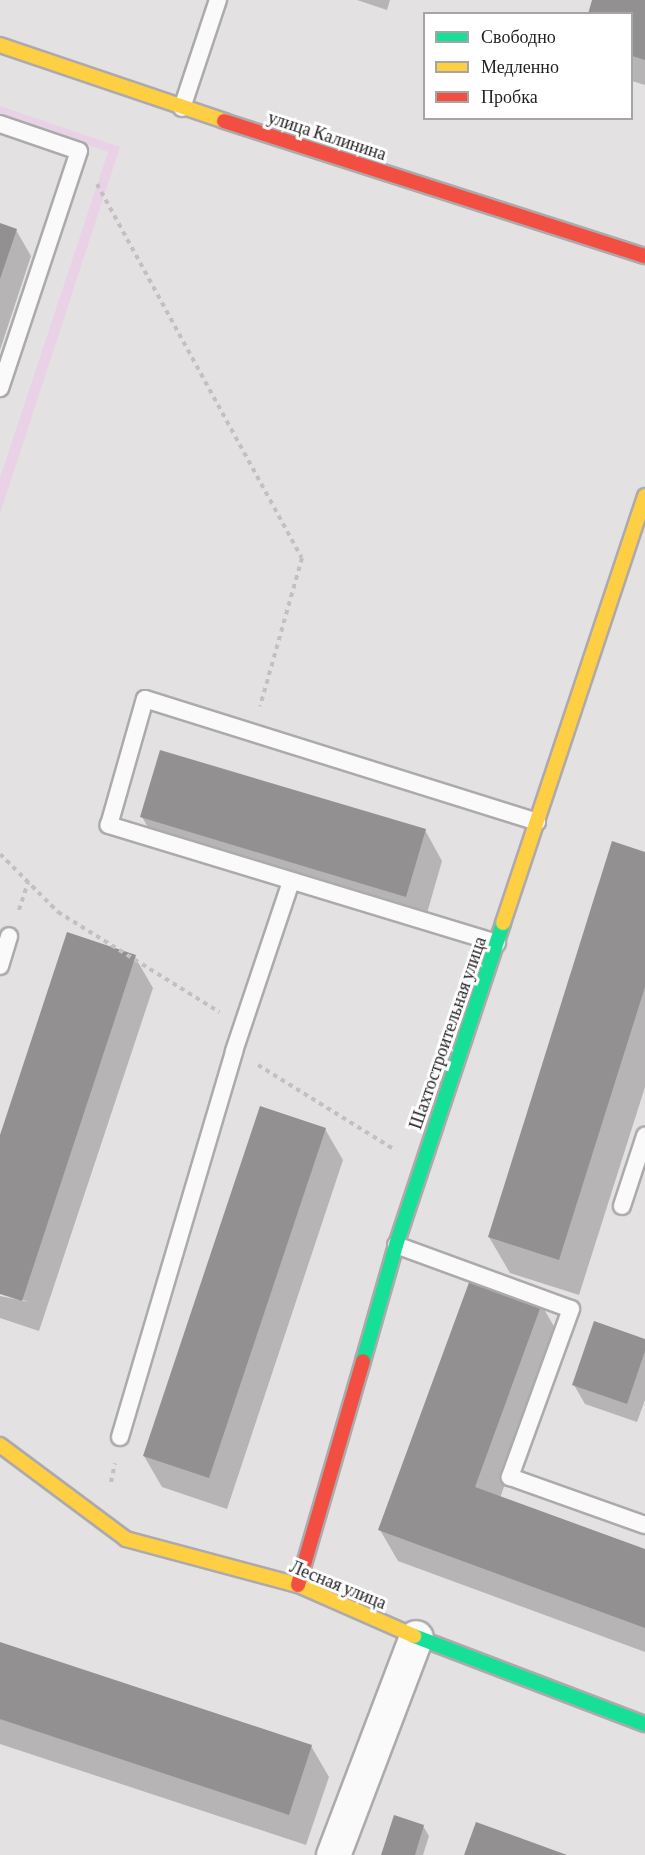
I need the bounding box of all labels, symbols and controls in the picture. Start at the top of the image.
legend [423,12,633,120]
text: Свободно [481,27,556,47]
text: Медленно [481,57,559,77]
text: Пробка [481,87,538,107]
street label: улица Калинина [265,107,389,165]
street label: Шахтостроительная улица [405,934,491,1132]
street label: Лесная улица [287,1556,389,1614]

